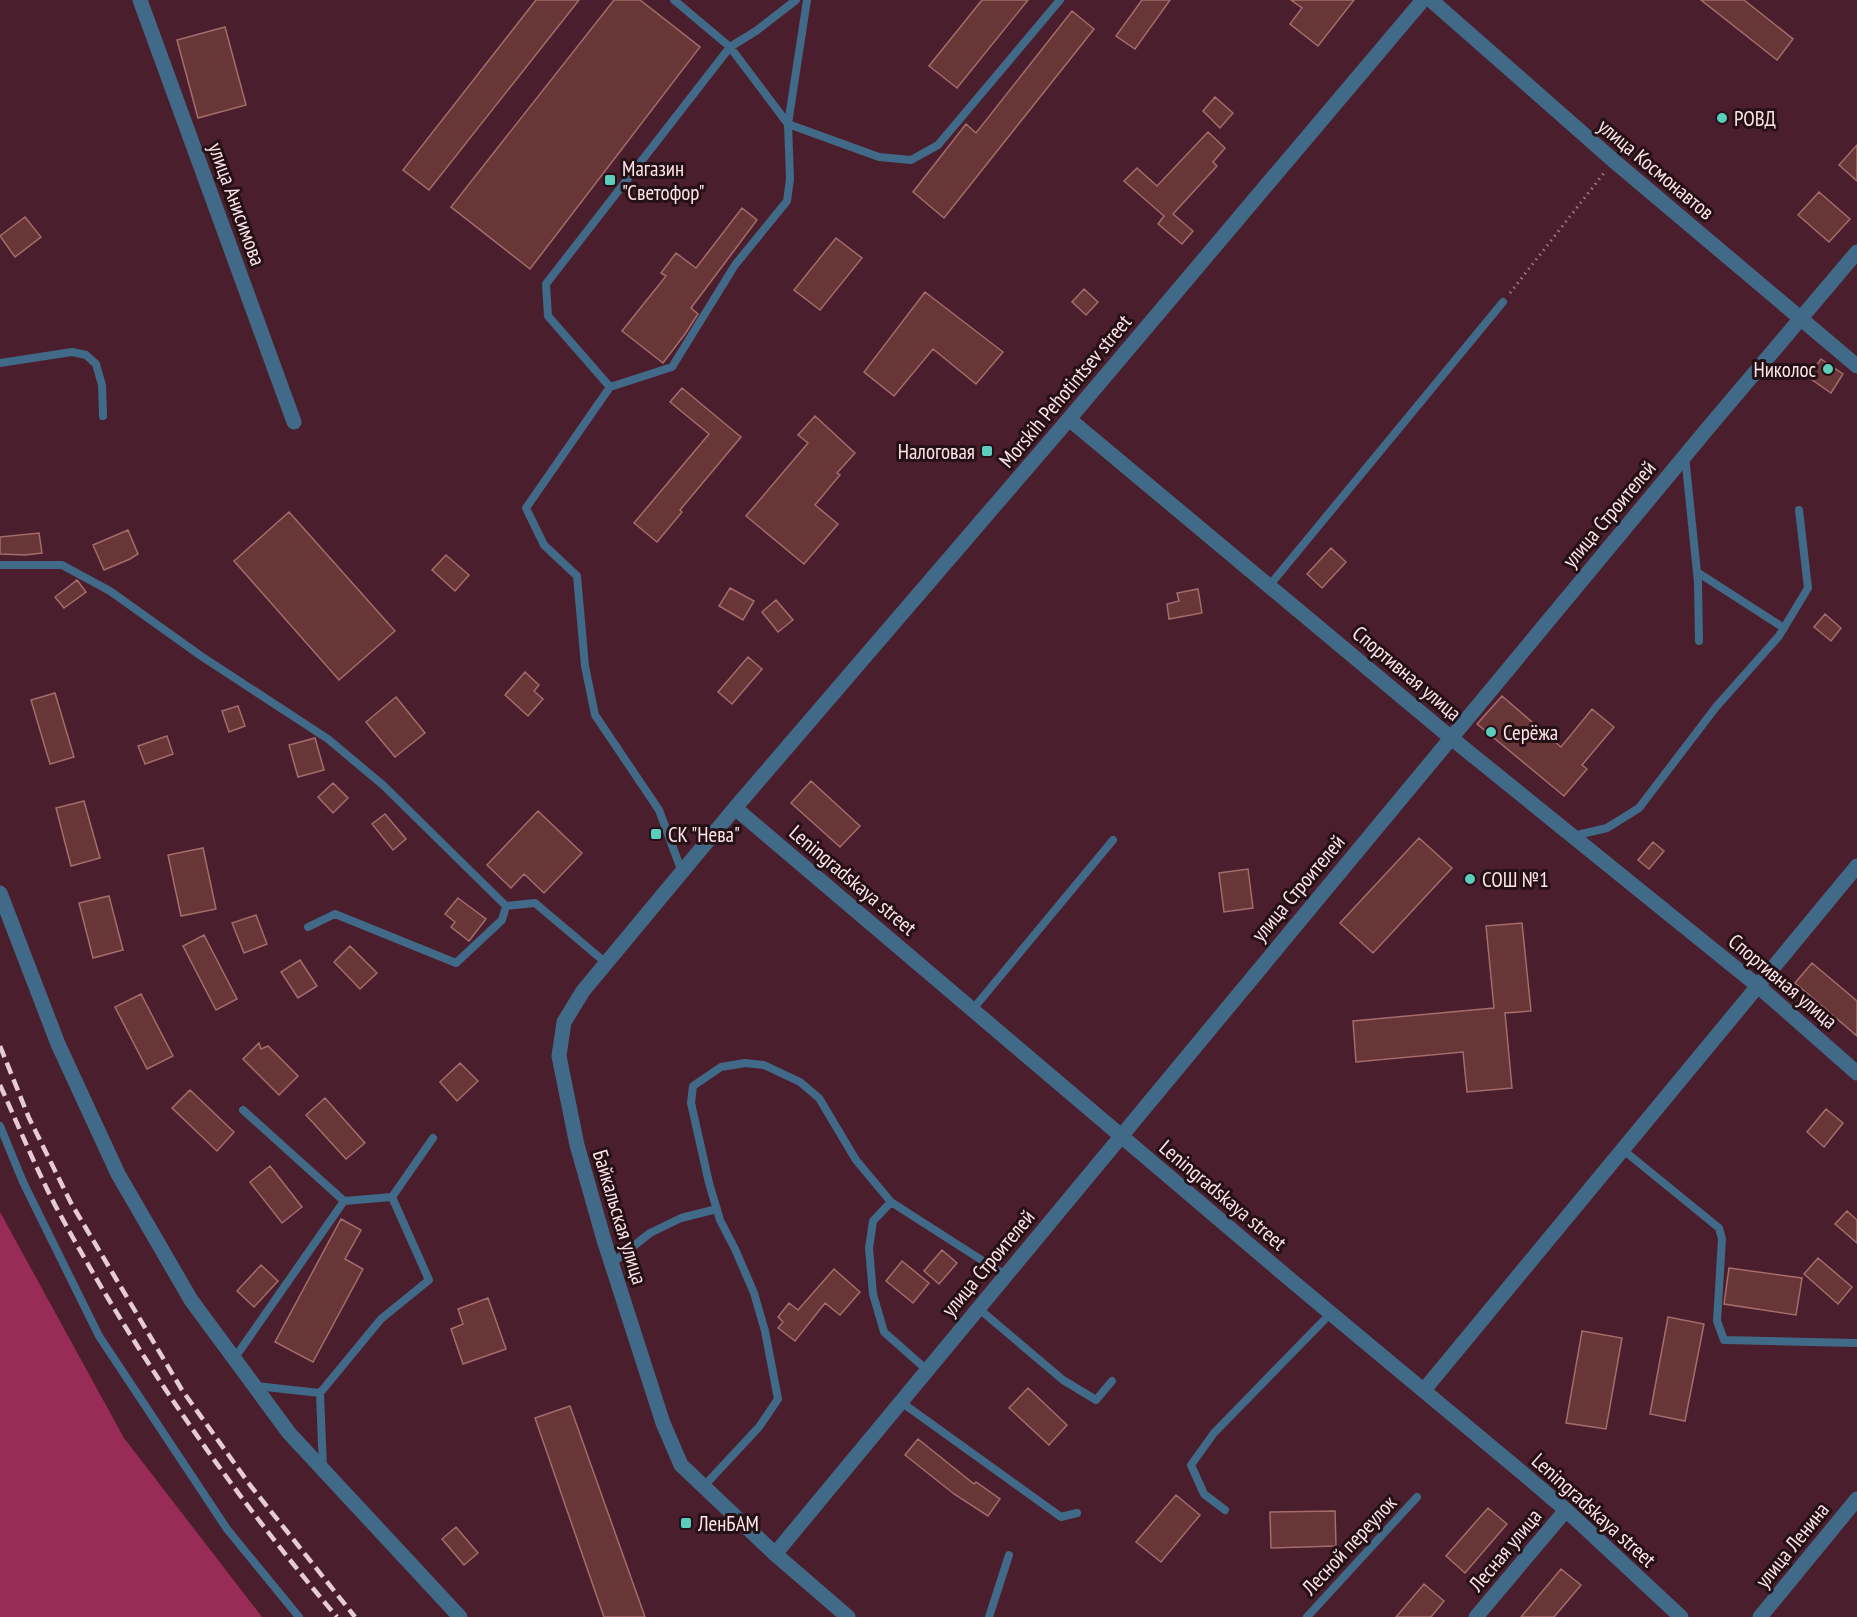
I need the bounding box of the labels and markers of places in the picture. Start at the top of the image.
place label: РОВД [1734,105,1776,132]
marker: РОВД [1715,111,1729,125]
place label: Магазин "Светофор" [622,155,704,206]
marker: Магазин "Светофор" [603,173,617,187]
place label: Николос [1753,356,1817,383]
marker: Николос [1821,362,1835,376]
place label: Налоговая [898,438,975,465]
marker: Налоговая [980,444,994,458]
place label: Серёжа [1503,719,1558,746]
marker: Серёжа [1484,725,1498,739]
place label: СК "Нева" [668,821,740,848]
marker: СК "Нева" [649,827,663,841]
place label: СОШ №1 [1482,866,1549,893]
marker: СОШ №1 [1463,872,1477,886]
place label: ЛенБАМ [697,1510,759,1537]
marker: ЛенБАМ [679,1516,693,1530]

